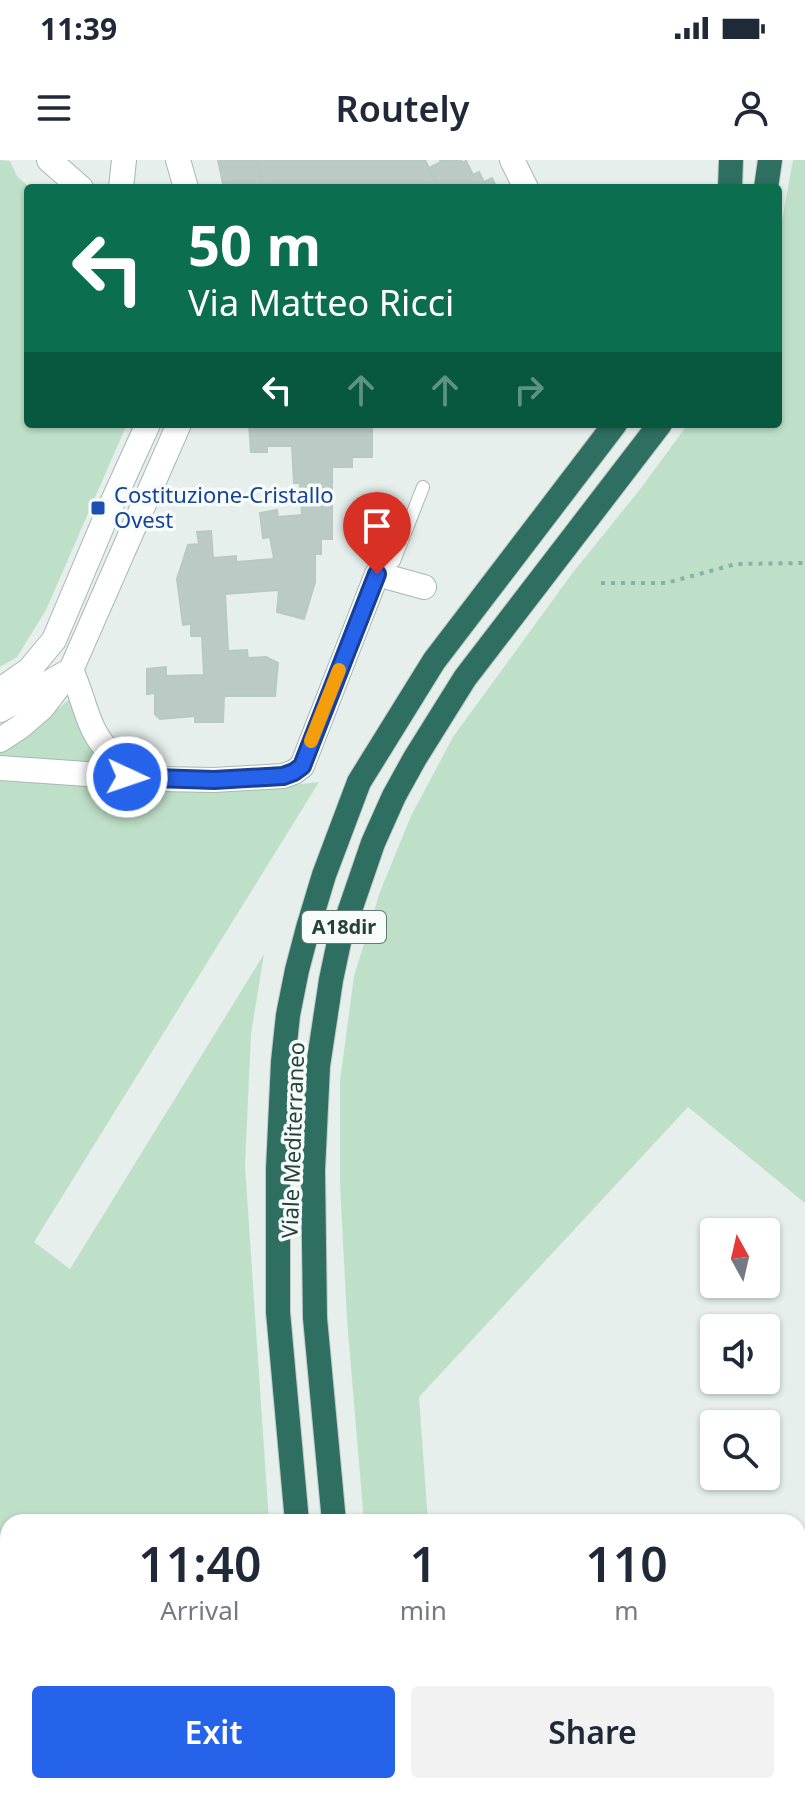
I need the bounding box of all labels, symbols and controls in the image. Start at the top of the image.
text: 11:39 [40,8,117,49]
text: Routely [336,84,469,133]
icon: menu [32,86,76,130]
icon: person [729,86,773,130]
text: 50 m [188,206,321,282]
icon: left [56,216,160,320]
text: Via Matteo Ricci [188,278,454,327]
icon: left [255,368,299,412]
icon: ahead [339,368,383,412]
icon: ahead [423,368,467,412]
icon: right [507,368,551,412]
place label: Costituzione-Cristallo Ovest [114,479,333,534]
pin [343,492,411,574]
marker: Costituzione-Cristallo Ovest [89,499,107,517]
icon: arrive [355,504,399,548]
position arrow [85,735,169,819]
road number: A18dir [302,911,386,943]
street label: Viale Mediterraneo [274,1041,310,1239]
north arrow [700,1218,780,1298]
map controls [700,1218,780,1490]
button: sound [700,1314,780,1394]
button: search [700,1410,780,1490]
text: 11:40 [138,1531,261,1596]
text: 1 [410,1531,437,1596]
text: 110 [585,1531,668,1596]
text: Arrival [160,1592,240,1628]
text: min [400,1592,447,1628]
text: m [614,1592,639,1628]
button: Exit [32,1686,395,1778]
button: Share [411,1686,774,1778]

